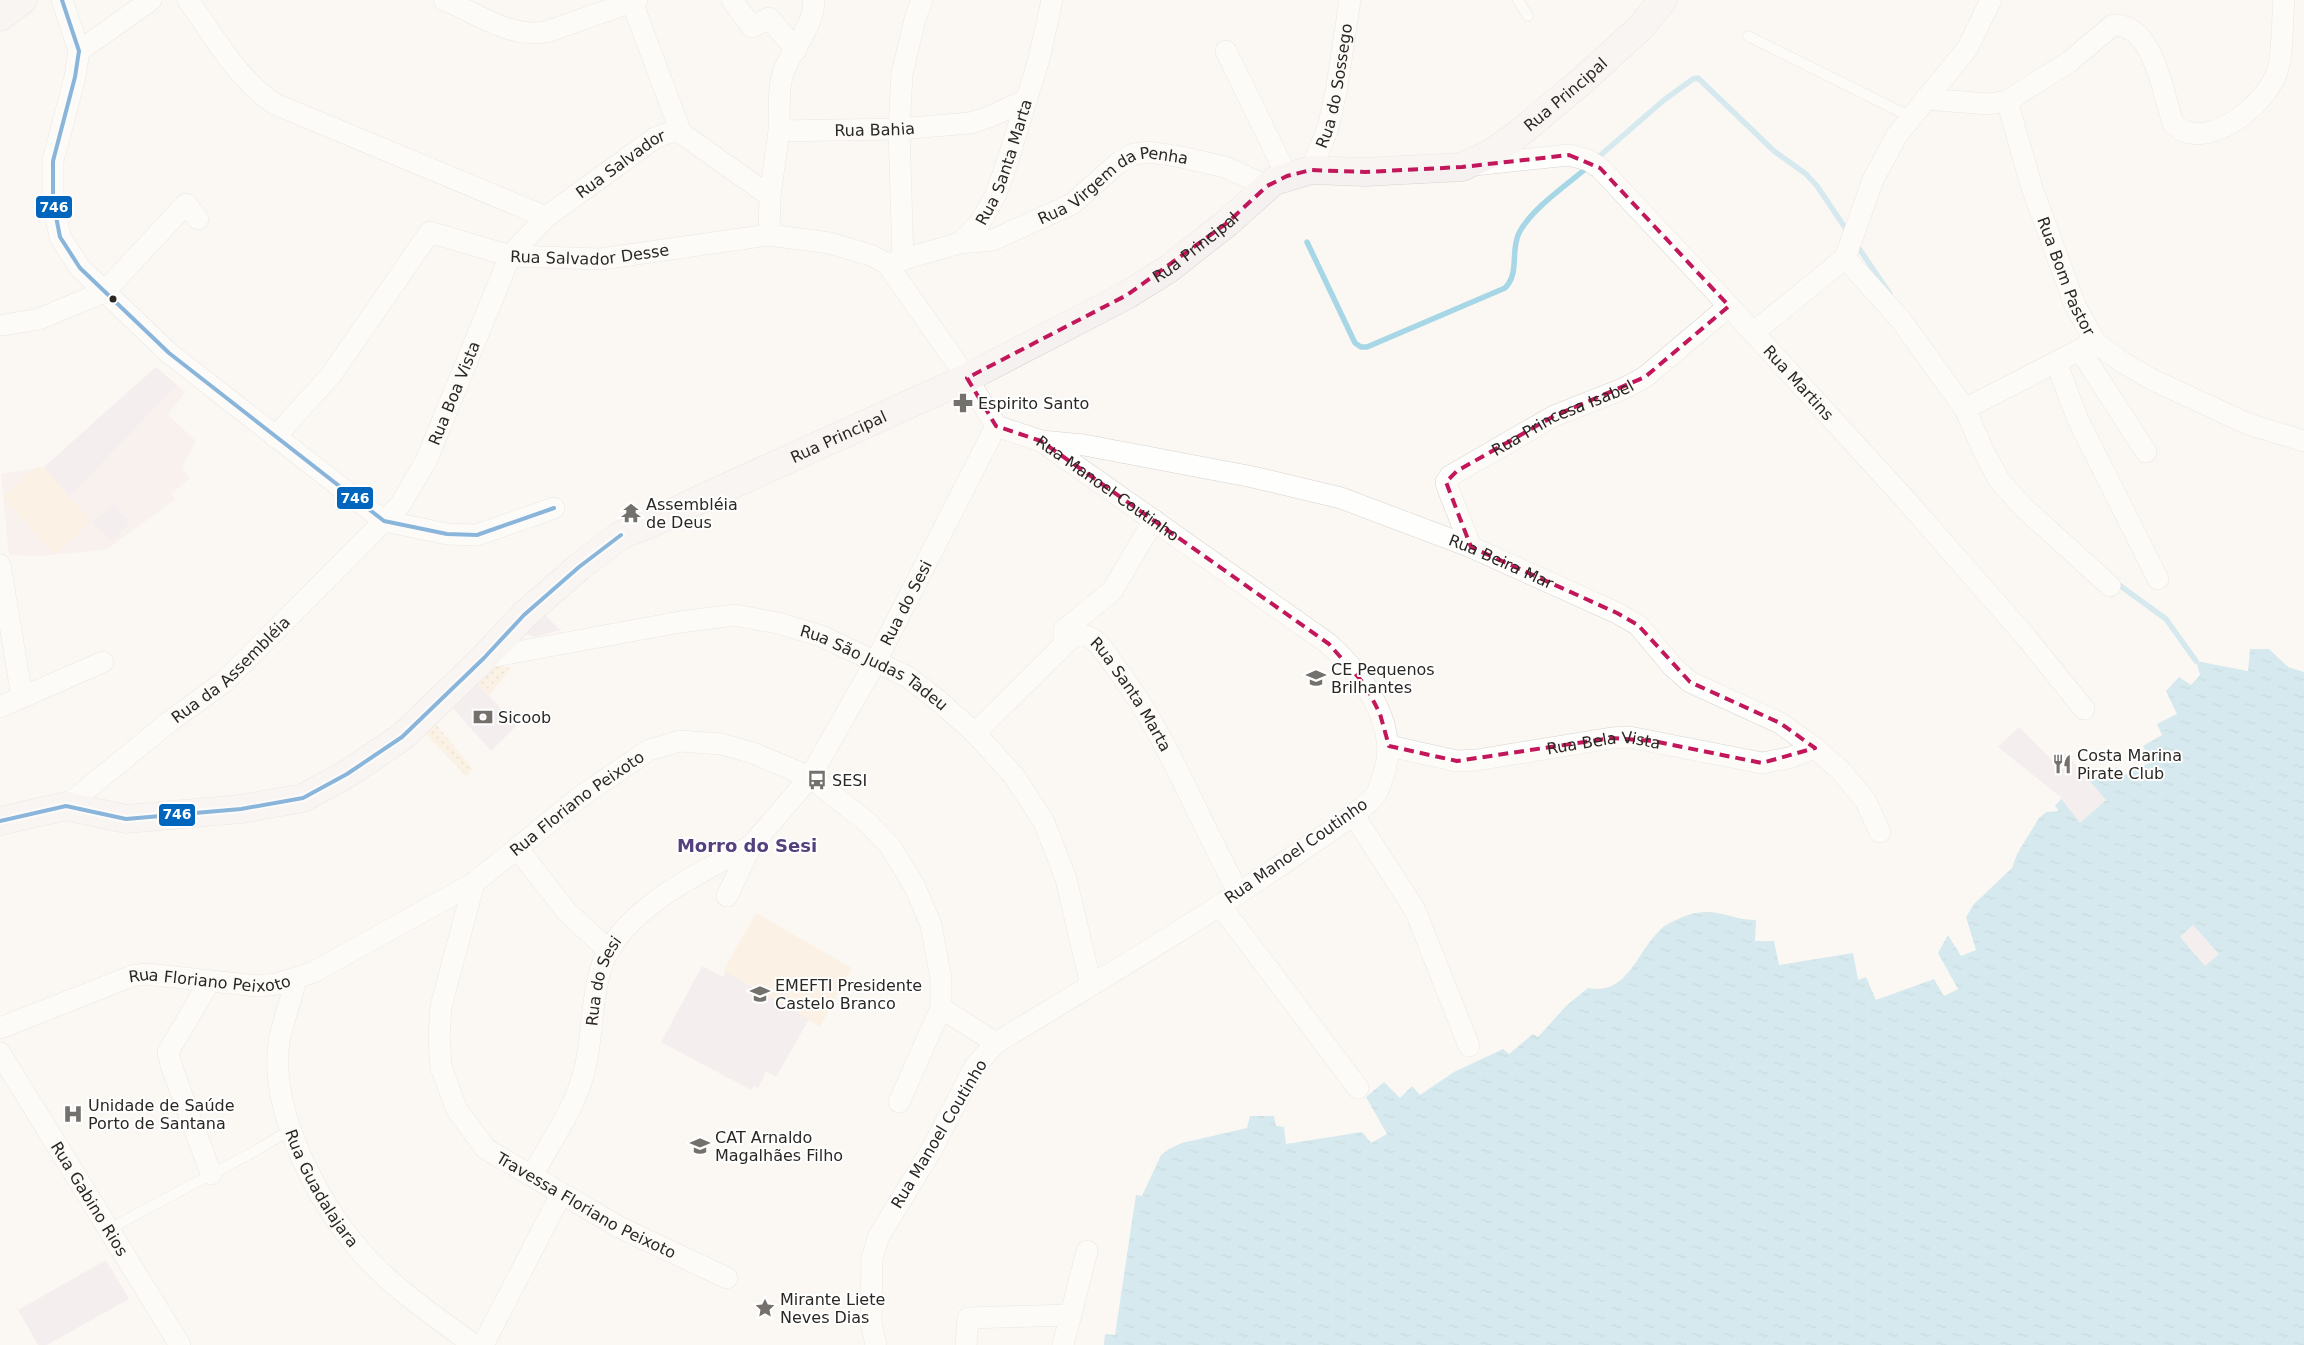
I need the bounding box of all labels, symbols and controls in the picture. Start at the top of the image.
street label: Rua do Sossego [1311,22,1356,151]
street label: Rua Principal [1520,53,1611,135]
street label: Rua Santa Marta [971,97,1036,228]
street label: Rua Bahia [834,118,916,140]
street label: Rua Salvador [572,125,668,202]
street label: Rua Virgem da Penha [1035,142,1190,228]
line badge: 746 [35,195,73,219]
text: 746 [39,199,69,215]
street label: Rua Principal [1149,208,1242,286]
street label: Rua Bom Pastor [2034,214,2099,339]
street label: Rua Salvador Desse [510,240,670,269]
unlabelled marker [108,294,118,304]
street label: Rua Boa Vista [424,338,484,448]
street label: Rua Martins [1760,341,1838,424]
street label: Rua Princesa Isabel [1488,376,1637,459]
pharmacy icon: Espirito Santo [952,392,974,414]
place label: Espirito Santo [978,394,1089,413]
street label: Rua Principal [787,406,889,467]
street label: Rua Manoel Coutinho [1033,431,1183,545]
line badge: 746 [336,486,374,510]
text: 746 [340,490,370,506]
place label: Assembléia de Deus [646,495,738,532]
temple icon: Assembléia de Deus [620,502,642,524]
street label: Rua Beira Mar [1446,530,1557,593]
street label: Rua do Sesi [876,557,935,649]
street label: Rua da Assembléia [167,612,294,727]
street label: Rua São Judas Tadeu [798,621,952,714]
street label: Rua Santa Marta [1087,633,1176,754]
place label: CE Pequenos Brilhantes [1331,660,1435,697]
school or university icon: CE Pequenos Brilhantes [1305,667,1327,689]
bank icon: Sicoob [472,706,494,728]
place label: Sicoob [498,708,551,727]
street label: Rua Bela Vista [1545,727,1662,758]
place label: Costa Marina Pirate Club [2077,746,2182,783]
street label: Rua Floriano Peixoto [506,747,648,860]
restaurant icon: Costa Marina Pirate Club [2051,753,2073,775]
bus stop icon: SESI [806,769,828,791]
place label: SESI [832,771,867,790]
street label: Rua Manoel Coutinho [1221,794,1371,908]
line badge: 746 [158,803,196,827]
text: 746 [162,806,192,822]
district label: Morro do Sesi [677,835,817,856]
street label: Rua do Sesi [582,932,625,1027]
street label: Rua Floriano Peixoto [127,964,293,996]
place label: EMEFTI Presidente Castelo Branco [775,976,922,1013]
school or university icon: EMEFTI Presidente Castelo Branco [749,983,771,1005]
street label: Rua Manoel Coutinho [887,1056,991,1212]
place label: Unidade de Saúde Porto de Santana [88,1096,235,1133]
hospital icon: Unidade de Saúde Porto de Santana [62,1103,84,1125]
street label: Rua Guadalajara [282,1127,363,1251]
place label: CAT Arnaldo Magalhães Filho [715,1128,843,1165]
school or university icon: CAT Arnaldo Magalhães Filho [689,1135,711,1157]
street label: Rua Gabino Rios [47,1138,132,1259]
street label: Travessa Floriano Peixoto [492,1147,679,1262]
place label: Mirante Liete Neves Dias [780,1290,885,1327]
place icon: Mirante Liete Neves Dias [754,1297,776,1319]

